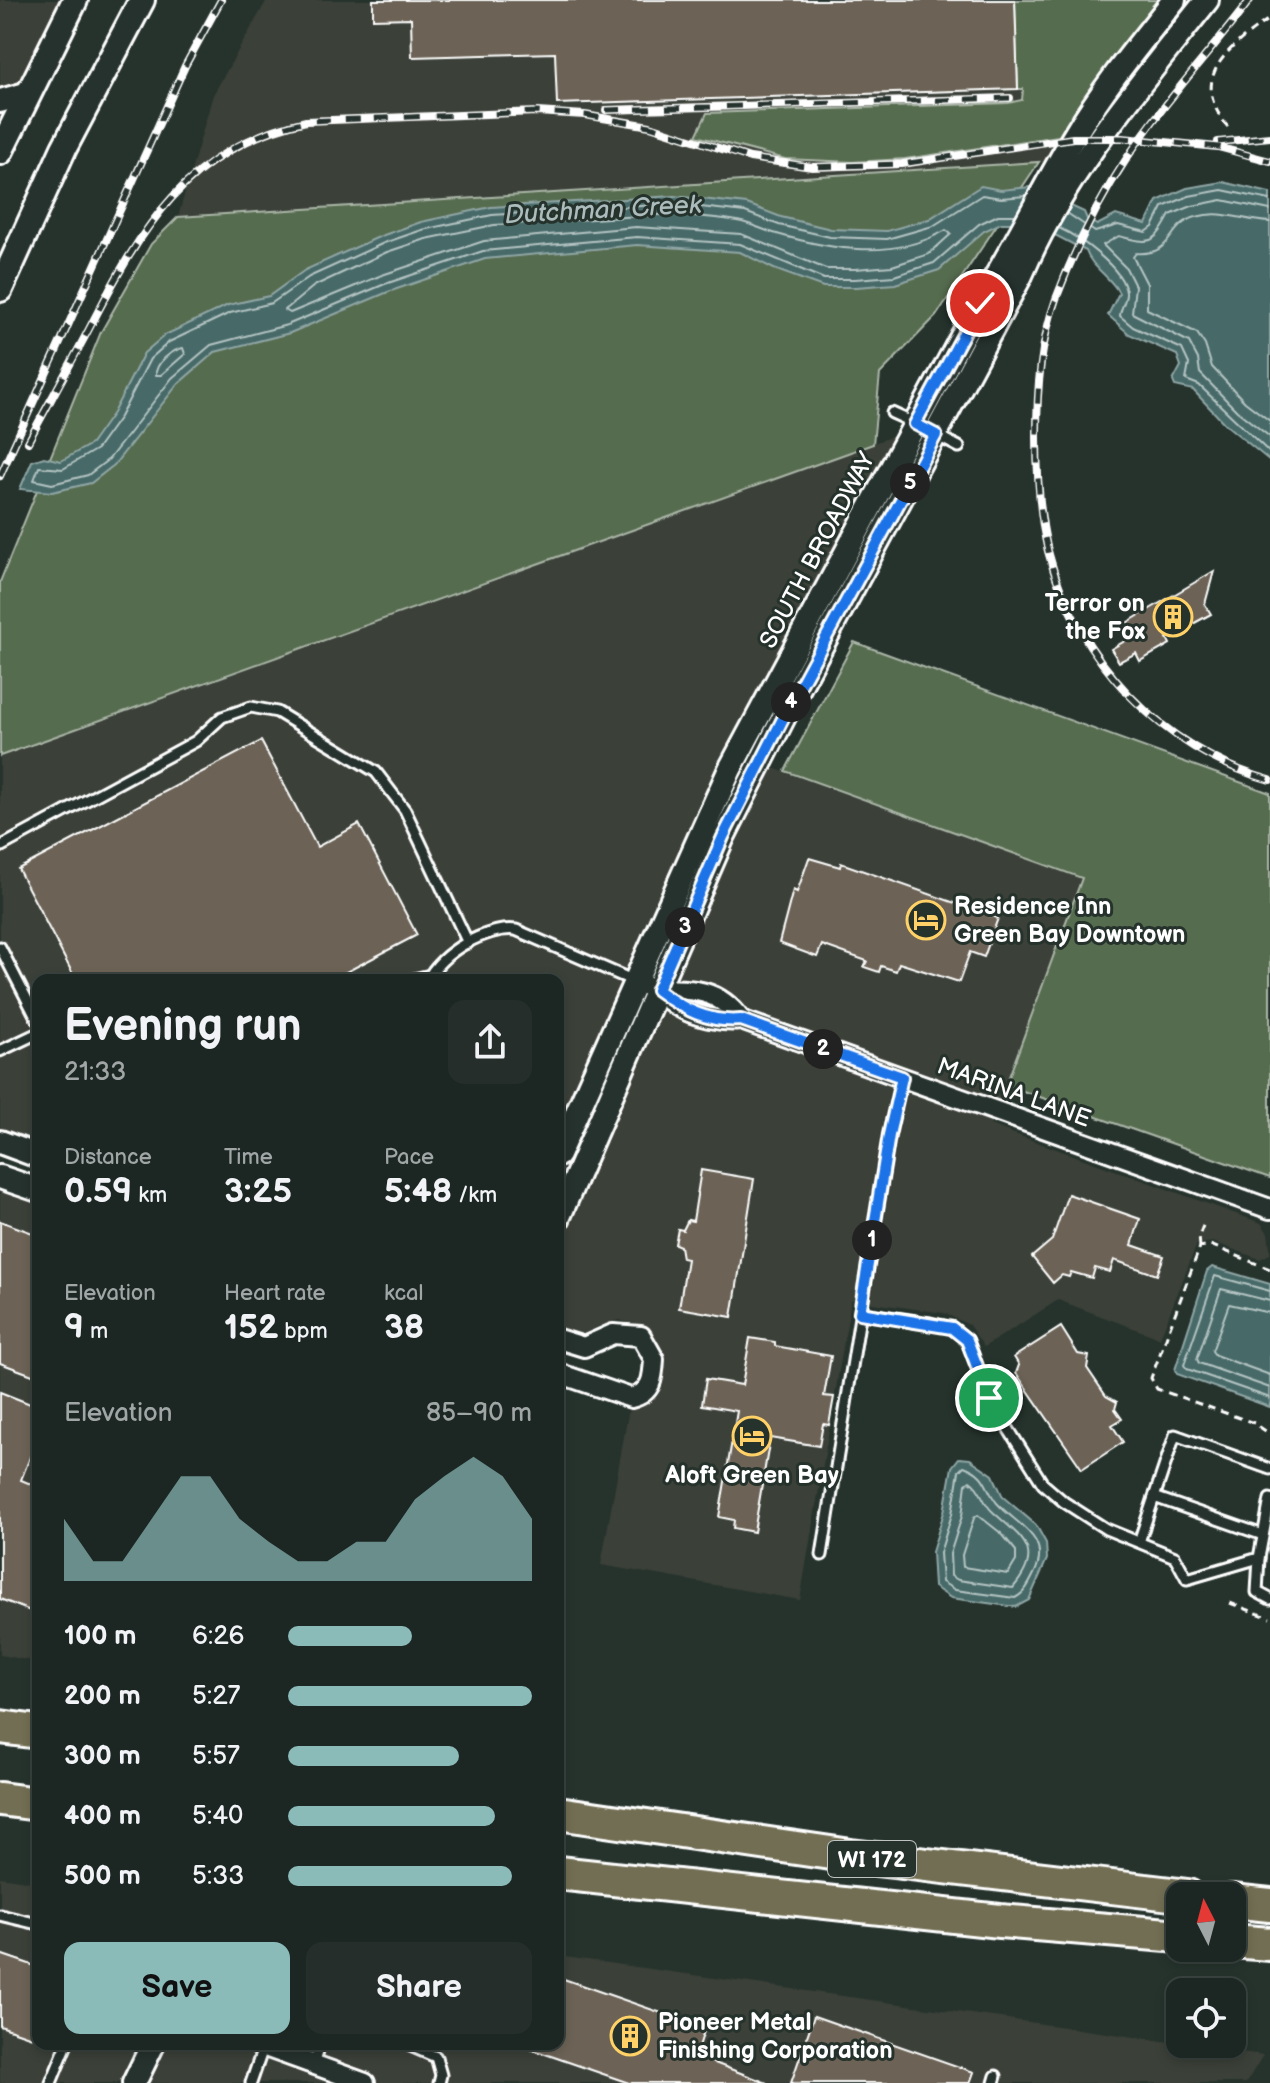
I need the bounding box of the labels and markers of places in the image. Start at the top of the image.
pin [946,269,1014,337]
pin: 5 [890,463,930,503]
place label: Terror on the Fox [1045,589,1145,646]
building icon: Terror on the Fox [1152,596,1194,638]
pin: 4 [771,682,811,722]
place label: Residence Inn Green Bay Downtown [954,892,1186,949]
hotel icon: Residence Inn Green Bay Downtown [905,899,947,941]
pin: 3 [665,907,705,947]
pin: 2 [803,1029,843,1069]
pin: 1 [852,1220,892,1260]
pin [955,1364,1023,1432]
hotel icon: Aloft Green Bay [731,1415,773,1457]
place label: Aloft Green Bay [664,1461,839,1490]
place label: Pioneer Metal Finishing Corporation [658,2008,893,2065]
building icon: Pioneer Metal Finishing Corporation [609,2015,651,2057]

